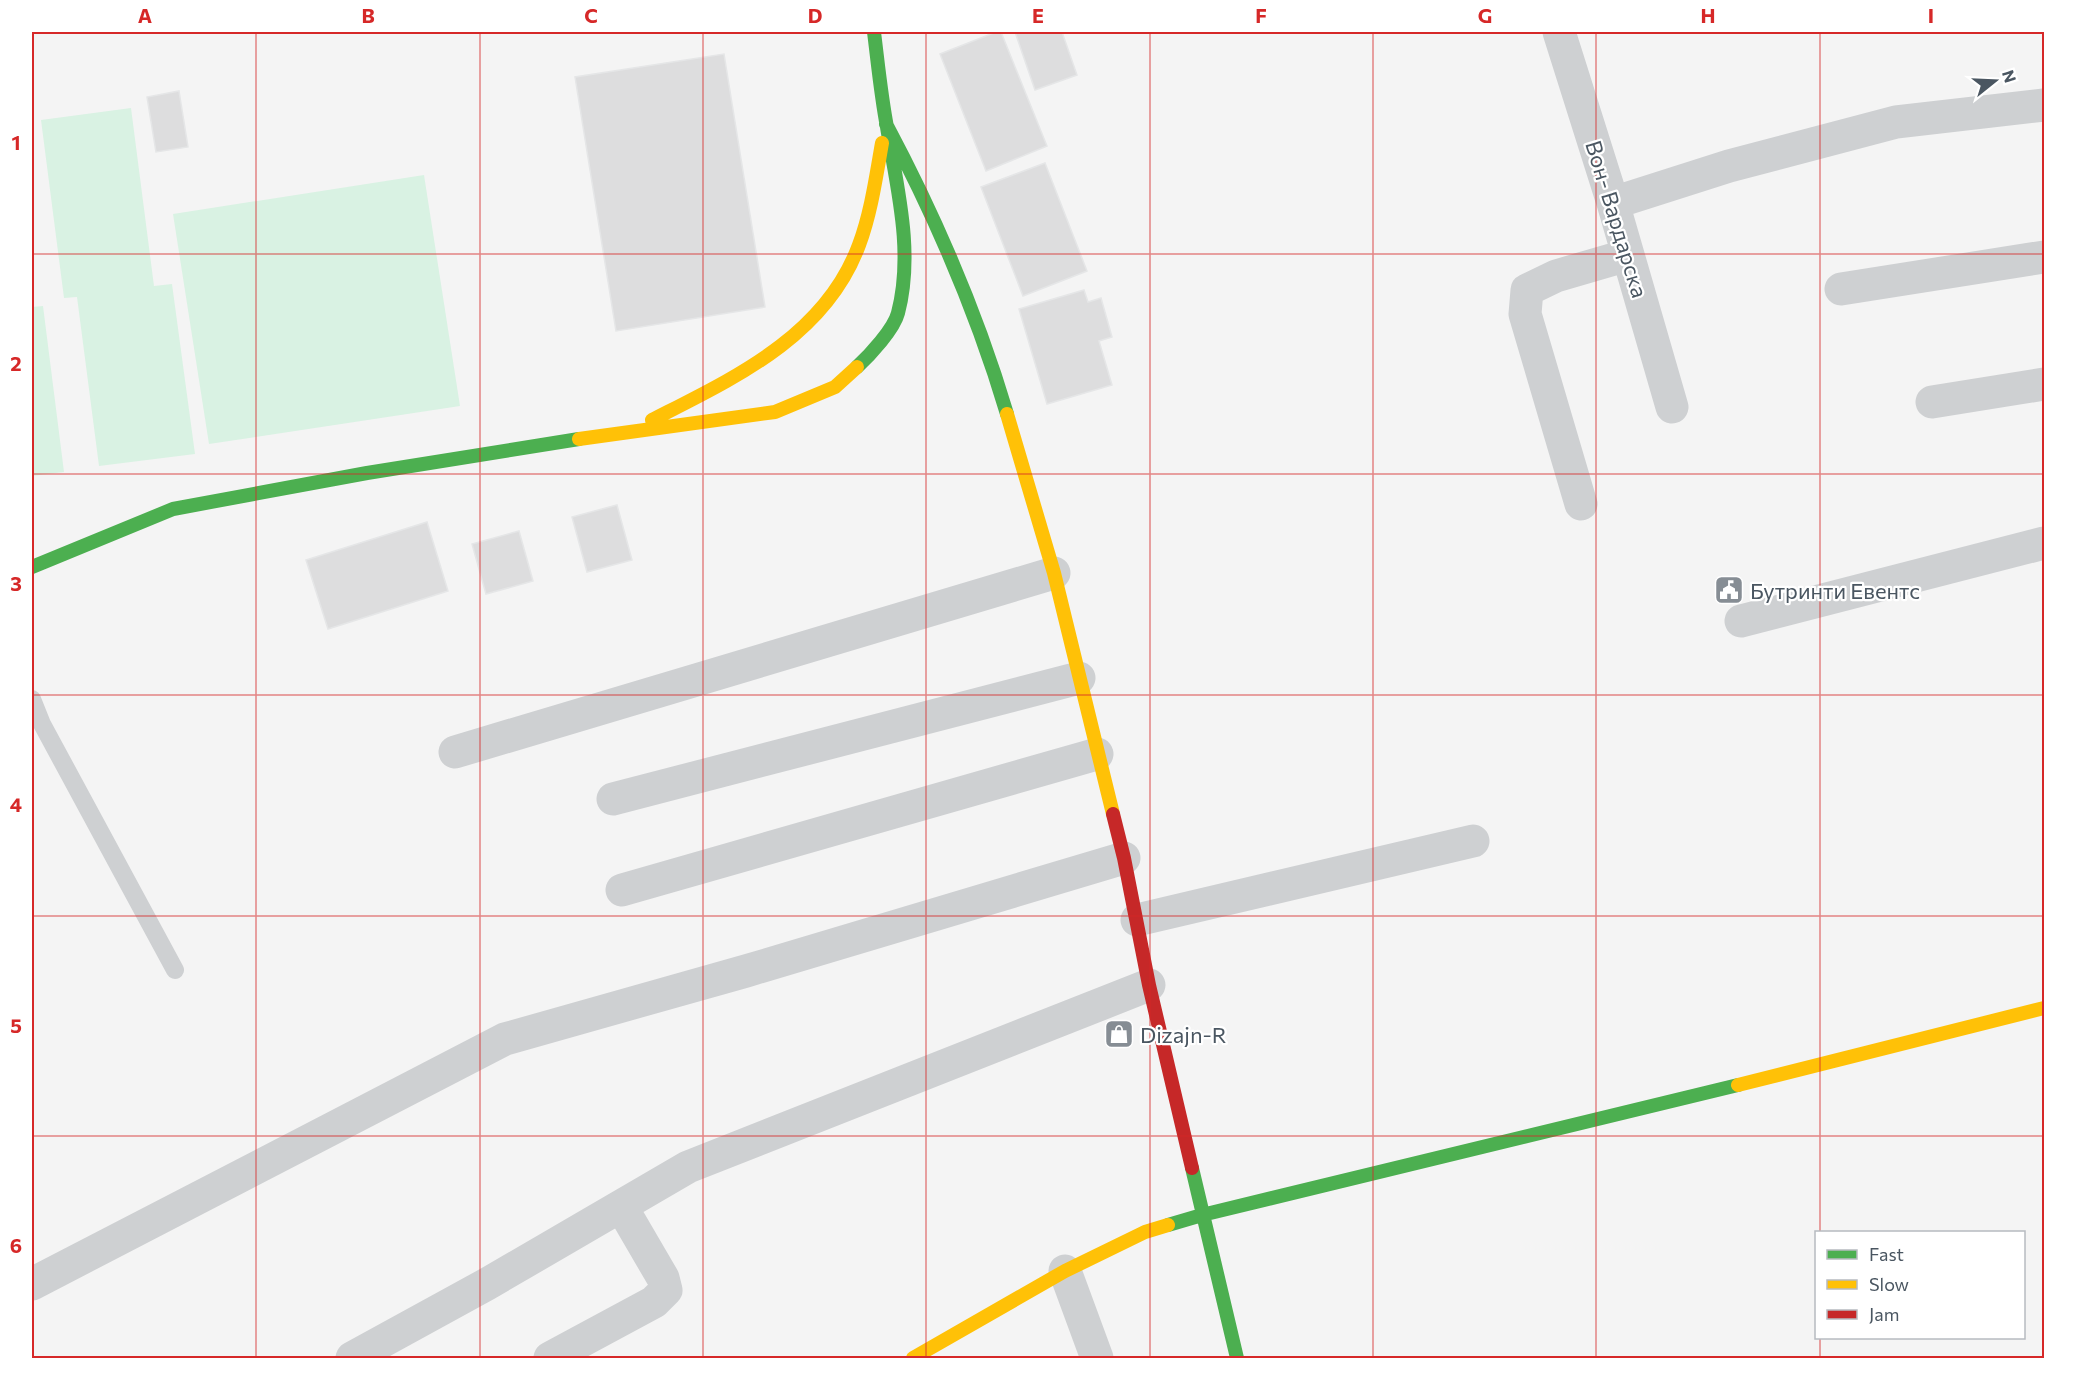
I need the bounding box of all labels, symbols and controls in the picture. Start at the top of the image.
text: A [138,3,152,27]
text: B [361,3,375,27]
text: C [584,3,598,27]
text: D [808,3,822,27]
text: E [1032,3,1044,27]
text: F [1255,3,1267,27]
text: G [1478,3,1492,27]
text: H [1701,3,1716,27]
text: I [1928,3,1934,27]
north arrow [1965,51,2025,111]
text: N [1999,68,2021,85]
text: 1 [11,130,21,154]
street label: Вон- Вардарска [1580,137,1654,301]
text: 2 [10,351,22,375]
text: 3 [10,571,22,595]
public building icon: Бутринти Евентс [1713,574,1745,606]
place label: Бутринти Евентс [1750,577,1920,604]
text: 4 [10,792,22,816]
text: 5 [10,1013,22,1037]
shop icon: Dizajn-R [1103,1018,1135,1050]
place label: Dizajn-R [1140,1021,1227,1048]
legend [1815,1231,2025,1339]
text: 6 [10,1233,22,1257]
text: Fast [1869,1243,1904,1265]
text: Slow [1869,1273,1909,1295]
text: Jam [1869,1303,1899,1325]

